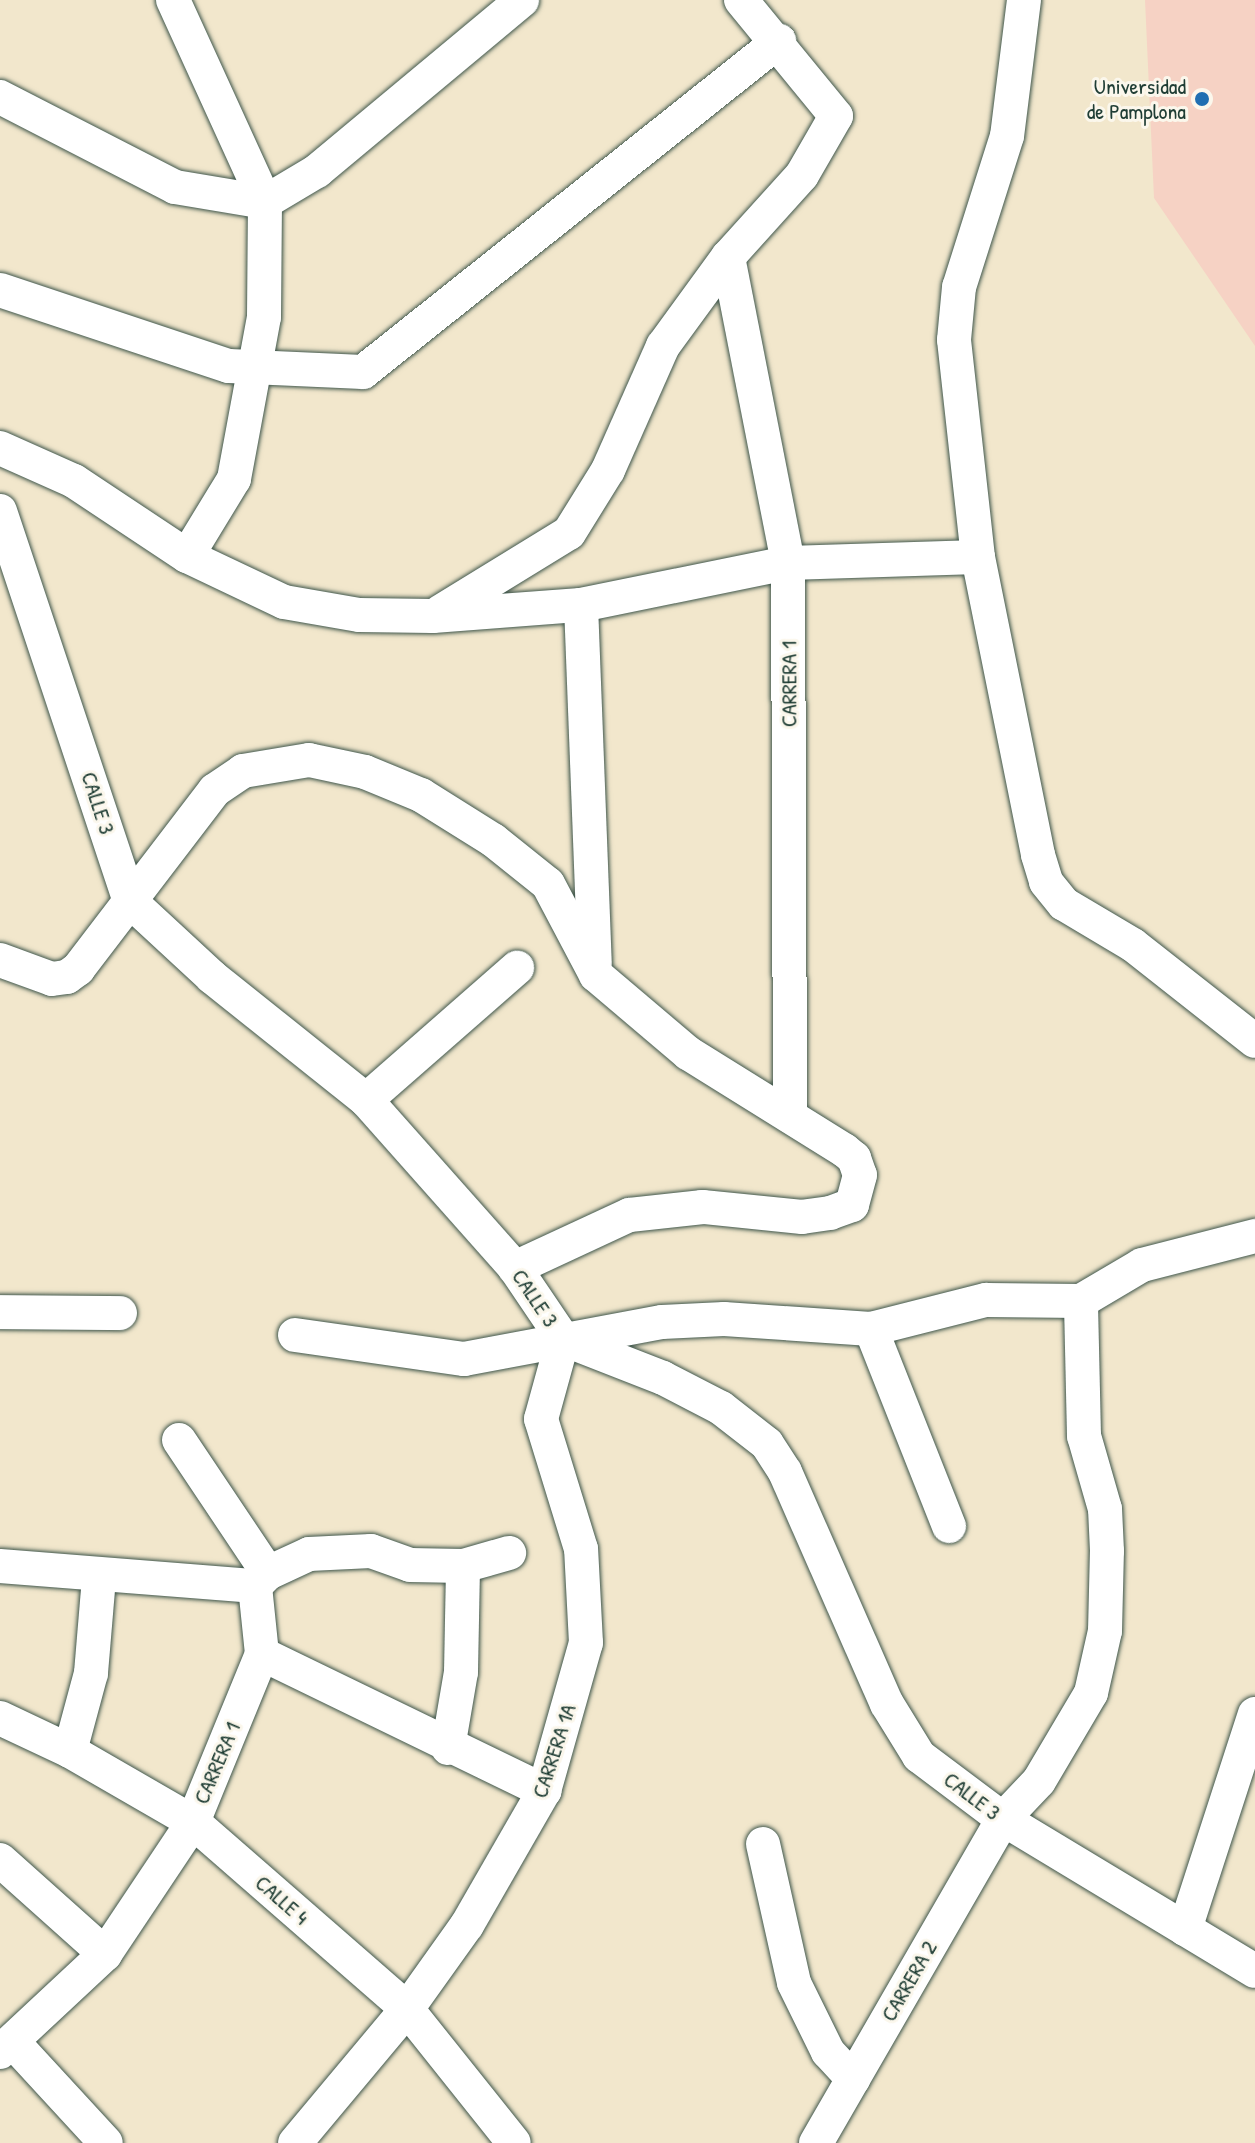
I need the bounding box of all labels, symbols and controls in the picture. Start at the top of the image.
place label: Universidad de Pamplona [1087,73,1186,124]
marker: Universidad de Pamplona [1193,90,1211,108]
street label: CARRERA 1 [776,641,802,727]
street label: CALLE 3 [76,769,120,837]
street label: CALLE 3 [506,1264,564,1332]
street label: CARRERA 1A [526,1701,582,1801]
street label: CARRERA 1 [188,1718,246,1808]
street label: CALLE 3 [939,1766,1005,1826]
street label: CALLE 4 [250,1870,314,1930]
street label: CARRERA 2 [875,1936,943,2026]

